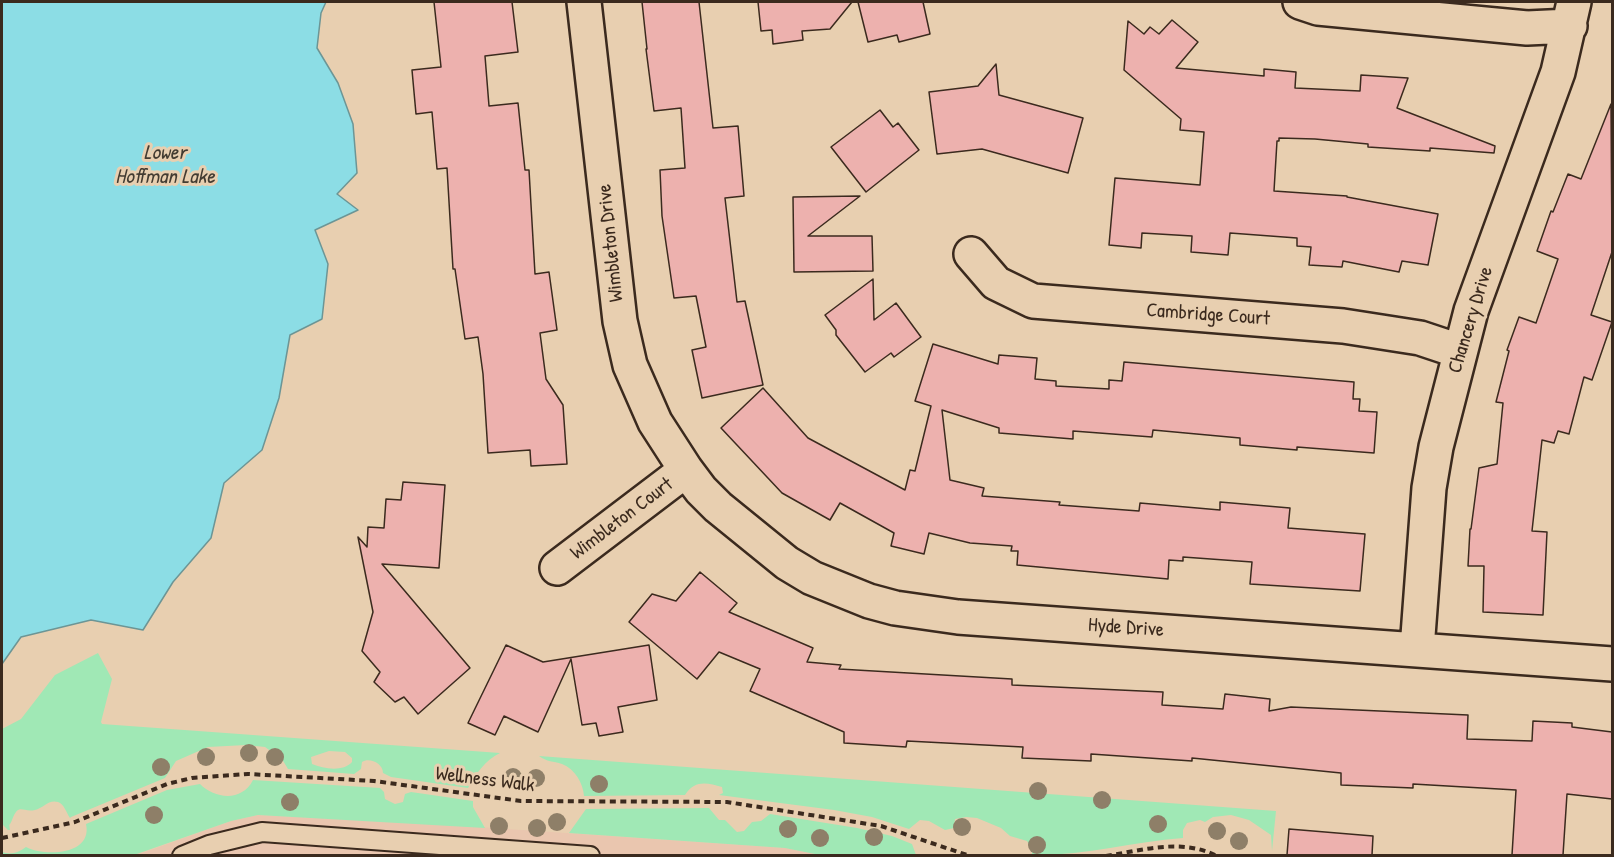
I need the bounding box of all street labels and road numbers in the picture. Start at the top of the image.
street label: Wimbleton Drive [593,183,629,303]
street label: Chancery Drive [1443,264,1499,376]
street label: Cambridge Court [1145,299,1271,331]
street label: Wimbleton Court [566,473,678,565]
street label: Hyde Drive [1087,613,1165,643]
street label: Wellness Walk [434,762,536,798]

